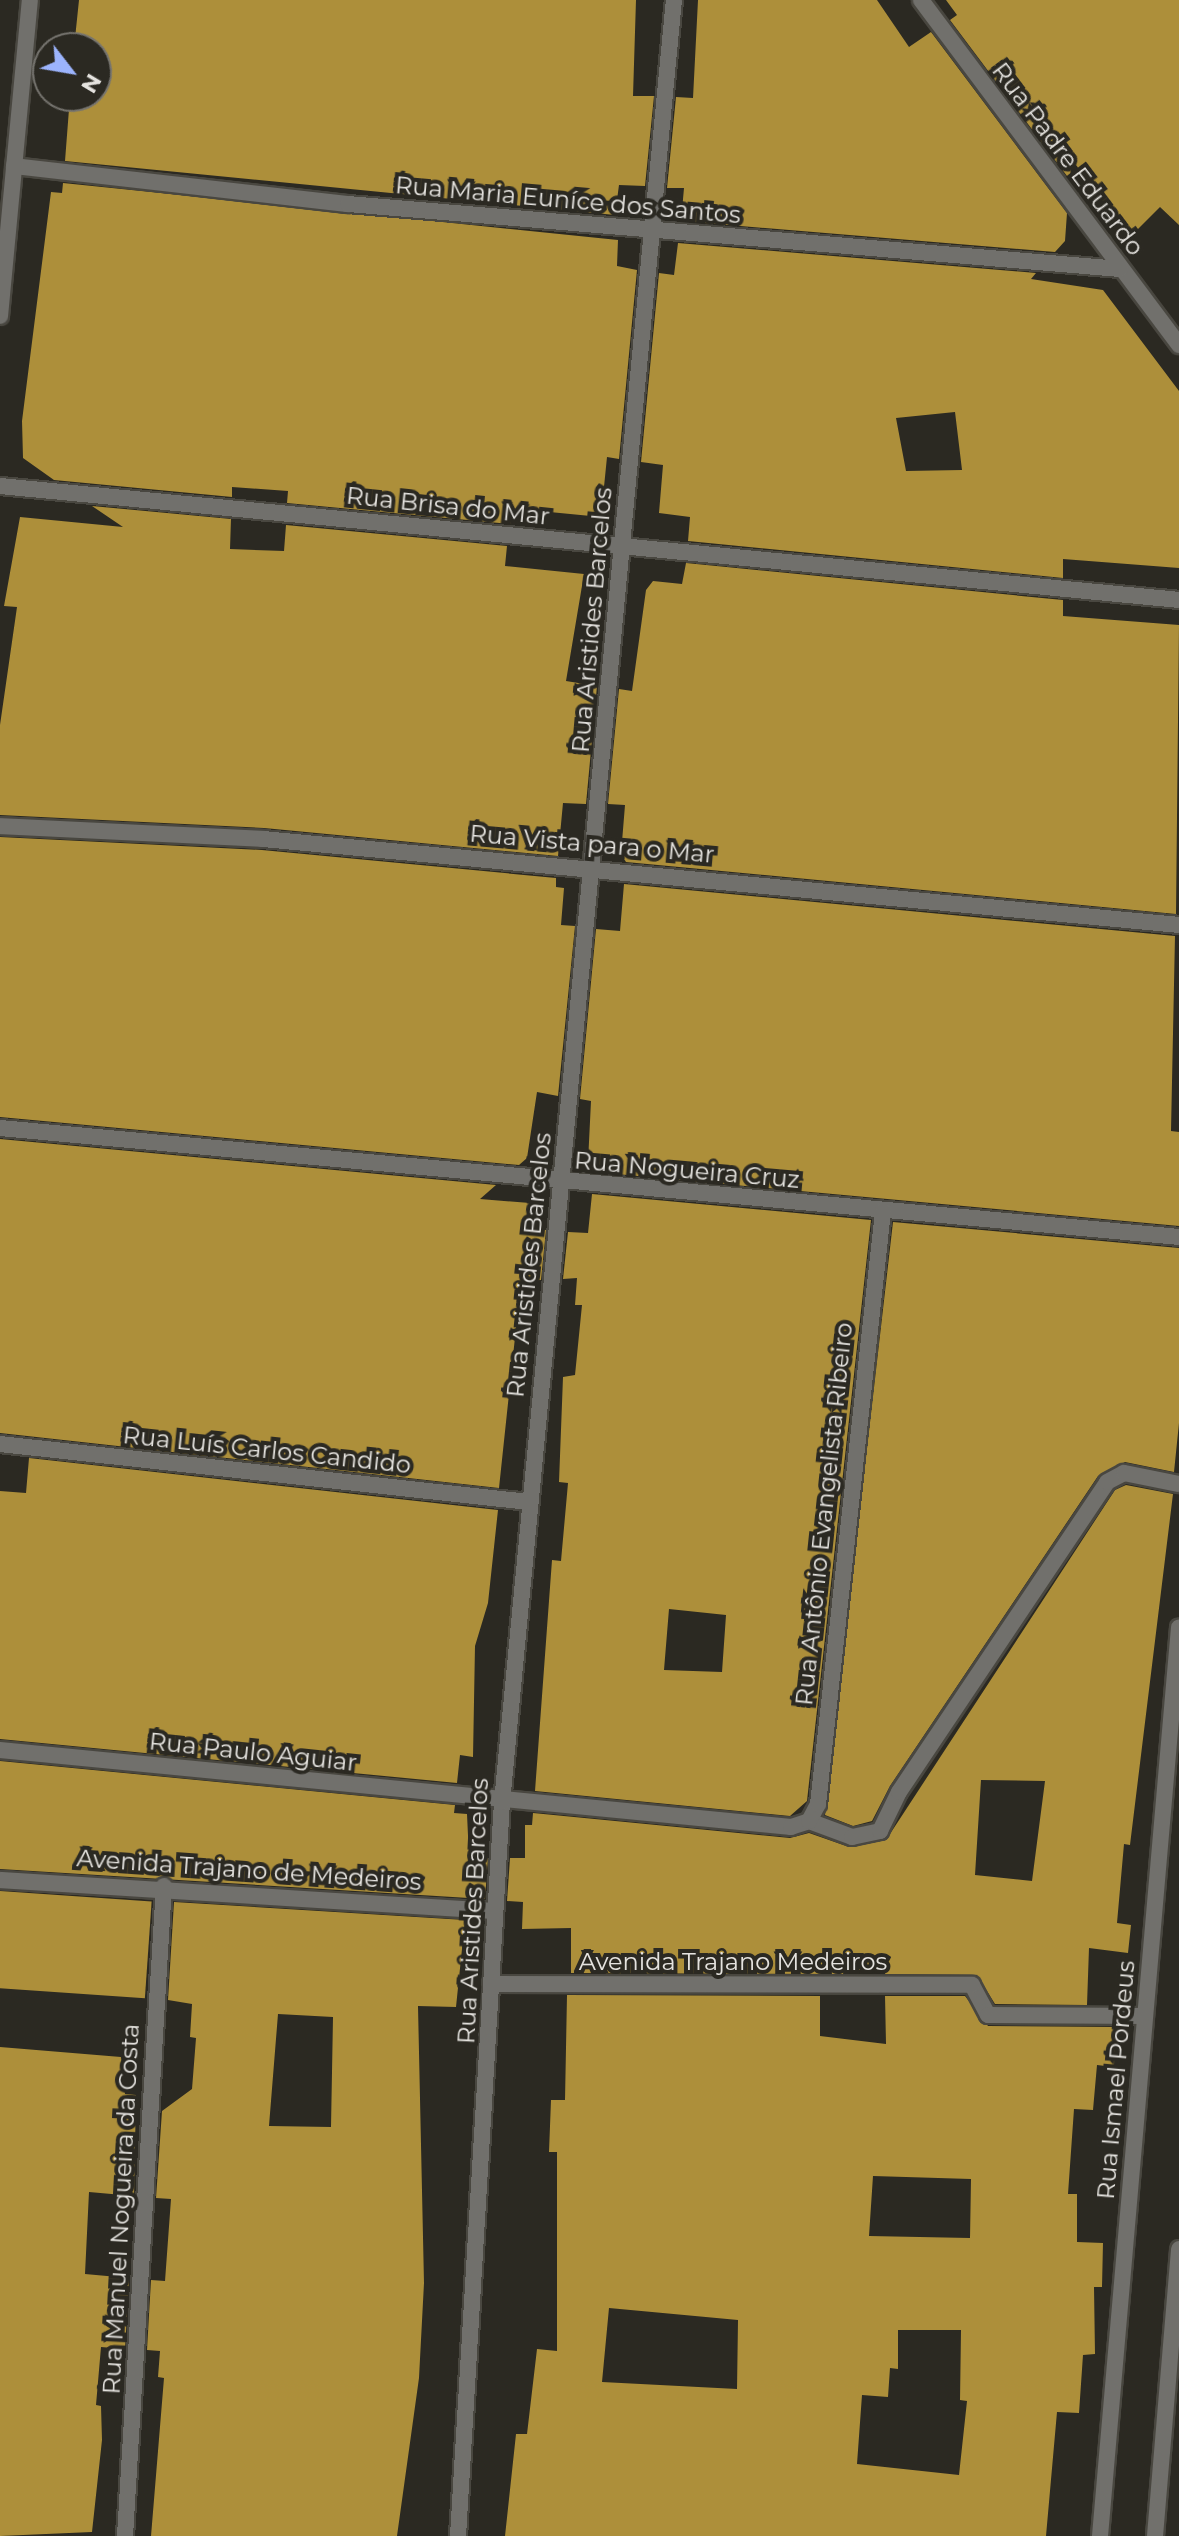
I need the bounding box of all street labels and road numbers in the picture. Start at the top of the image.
street label: Rua Padre Eduardo [986,57,1150,261]
street label: Rua Maria Euníce dos Santos [394,171,742,229]
street label: Rua Brisa do Mar [345,481,551,531]
street label: Rua Aristides Barcelos [566,486,618,754]
street label: Rua Vista para o Mar [468,819,716,869]
street label: Rua Aristides Barcelos [501,1131,557,1399]
street label: Rua Nogueira Cruz [573,1146,801,1194]
street label: Rua Antônio Evangelista Ribeiro [790,1321,858,1707]
street label: Rua Luís Carlos Candido [121,1421,413,1479]
street label: Rua Paulo Aguiar [148,1727,358,1777]
street label: Rua Aristides Barcelos [452,1777,494,2045]
street label: Avenida Trajano de Medeiros [76,1844,422,1896]
street label: Avenida Trajano Medeiros [579,1948,887,1976]
street label: Rua Ismael Pordeus [1091,1959,1141,2201]
street label: Rua Manuel Nogueira da Costa [97,2023,145,2395]

